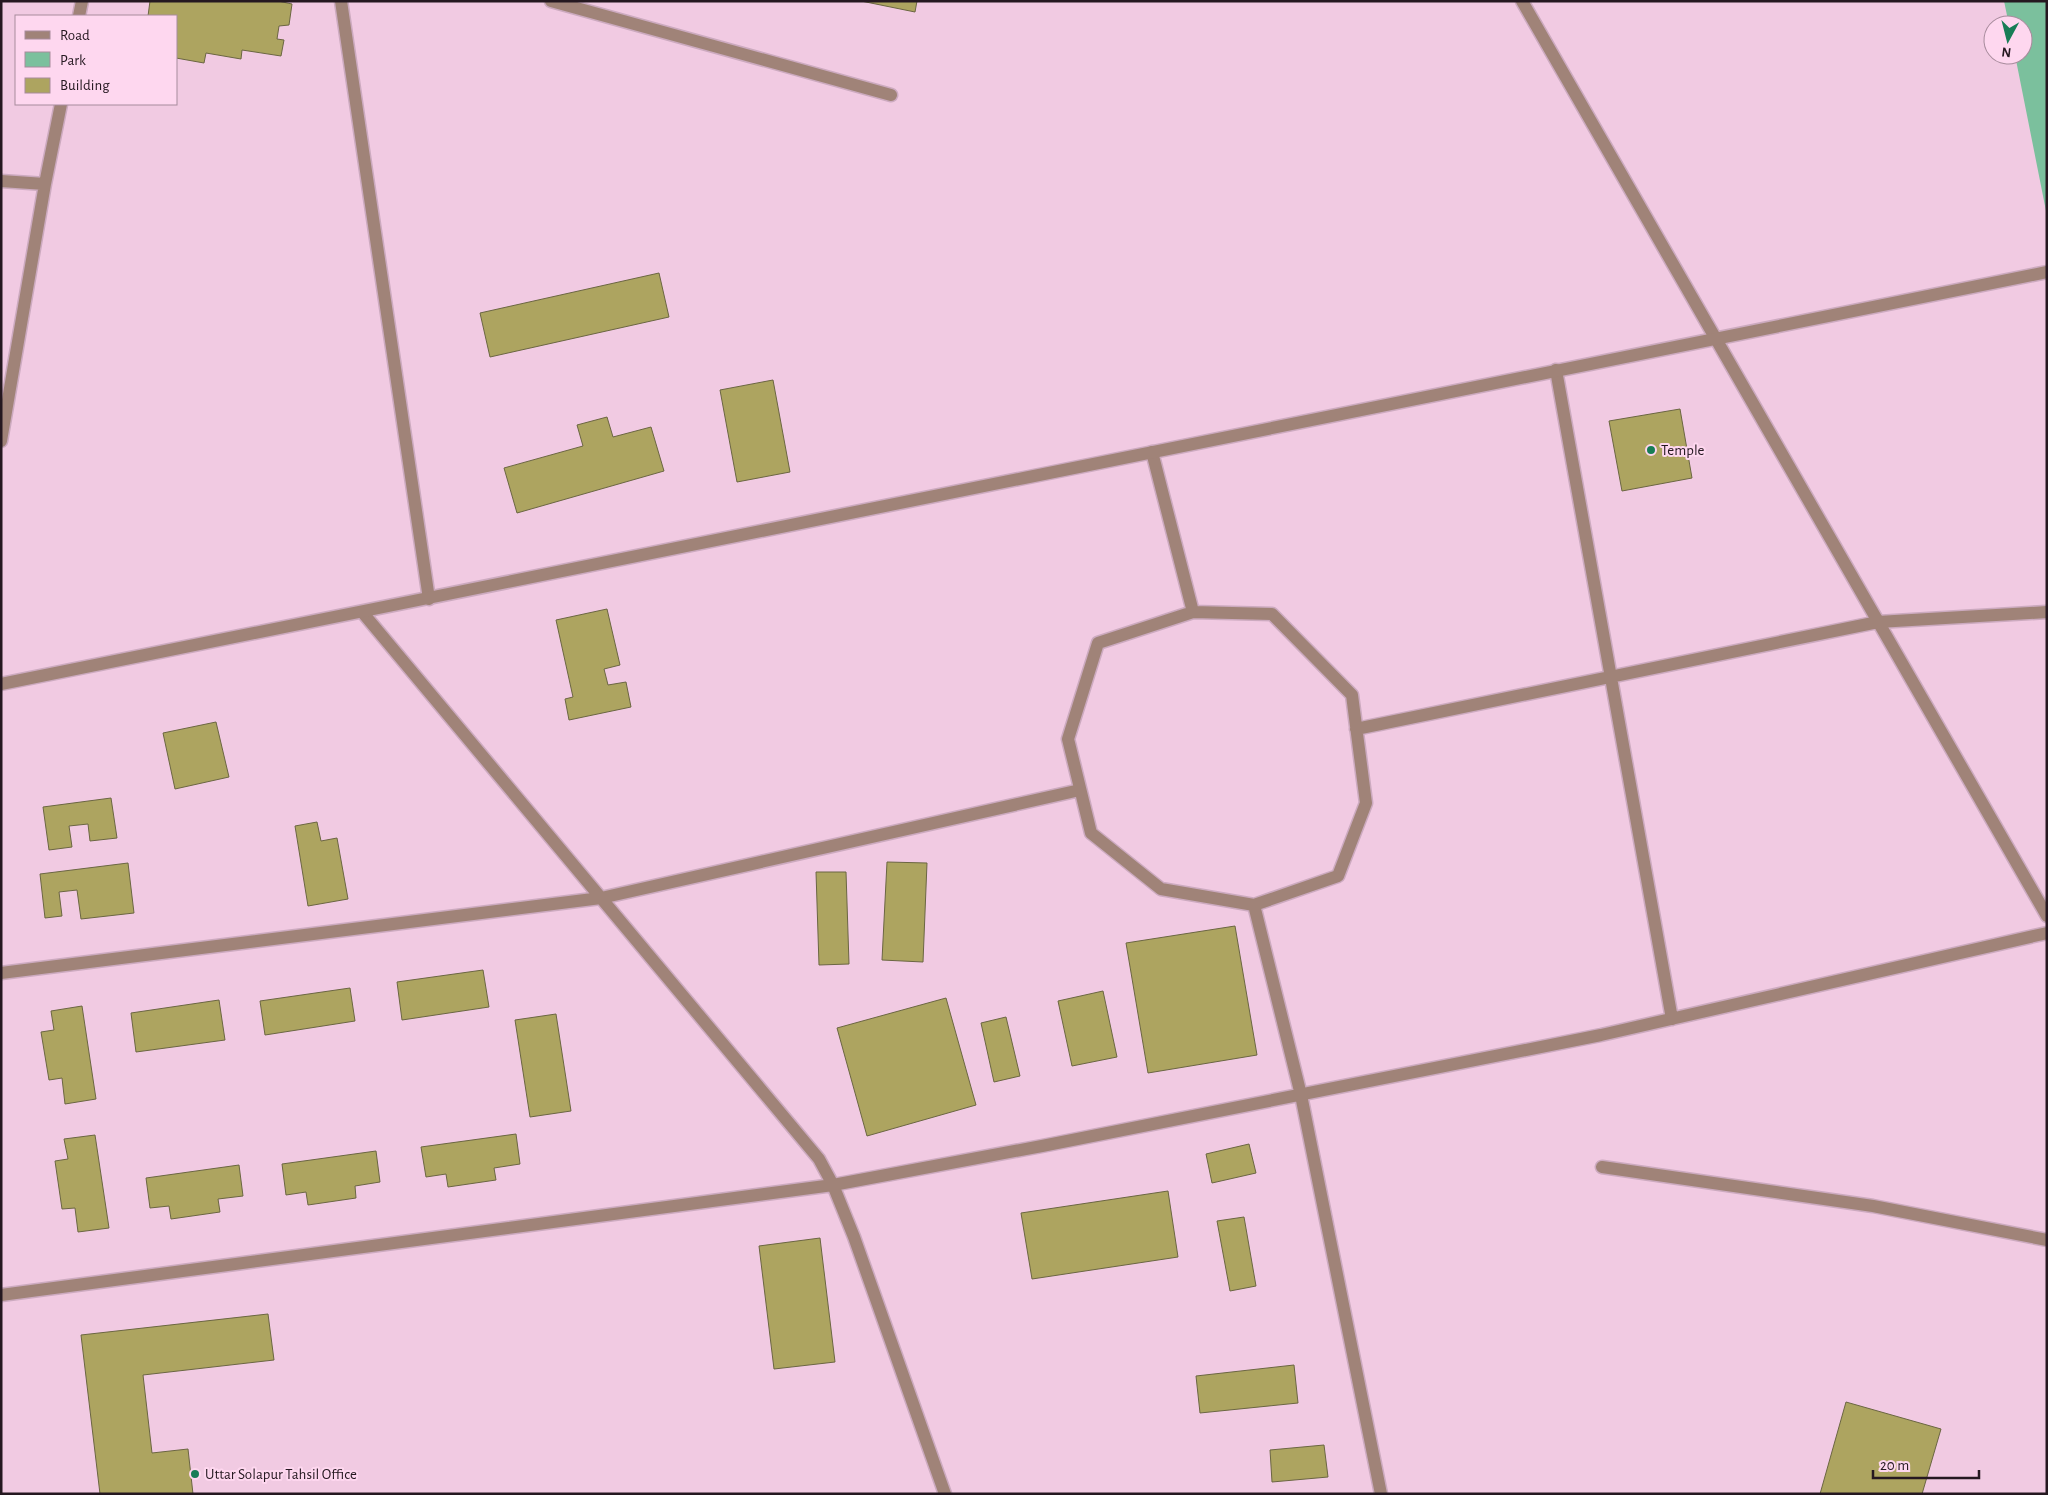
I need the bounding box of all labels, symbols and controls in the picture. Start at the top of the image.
legend [15,15,178,105]
north arrow [1983,15,2033,65]
text: Road [60,28,90,43]
text: N [2001,44,2012,59]
text: Park [60,53,86,68]
text: Building [60,78,110,93]
place label: Temple [1661,443,1705,458]
marker: Temple [1645,444,1657,456]
scale bar [1873,1448,1979,1480]
text: 20 m [1880,1458,1909,1473]
place label: Uttar Solapur Tahsil Office [205,1467,357,1482]
marker: Uttar Solapur Tahsil Office [189,1468,201,1480]

